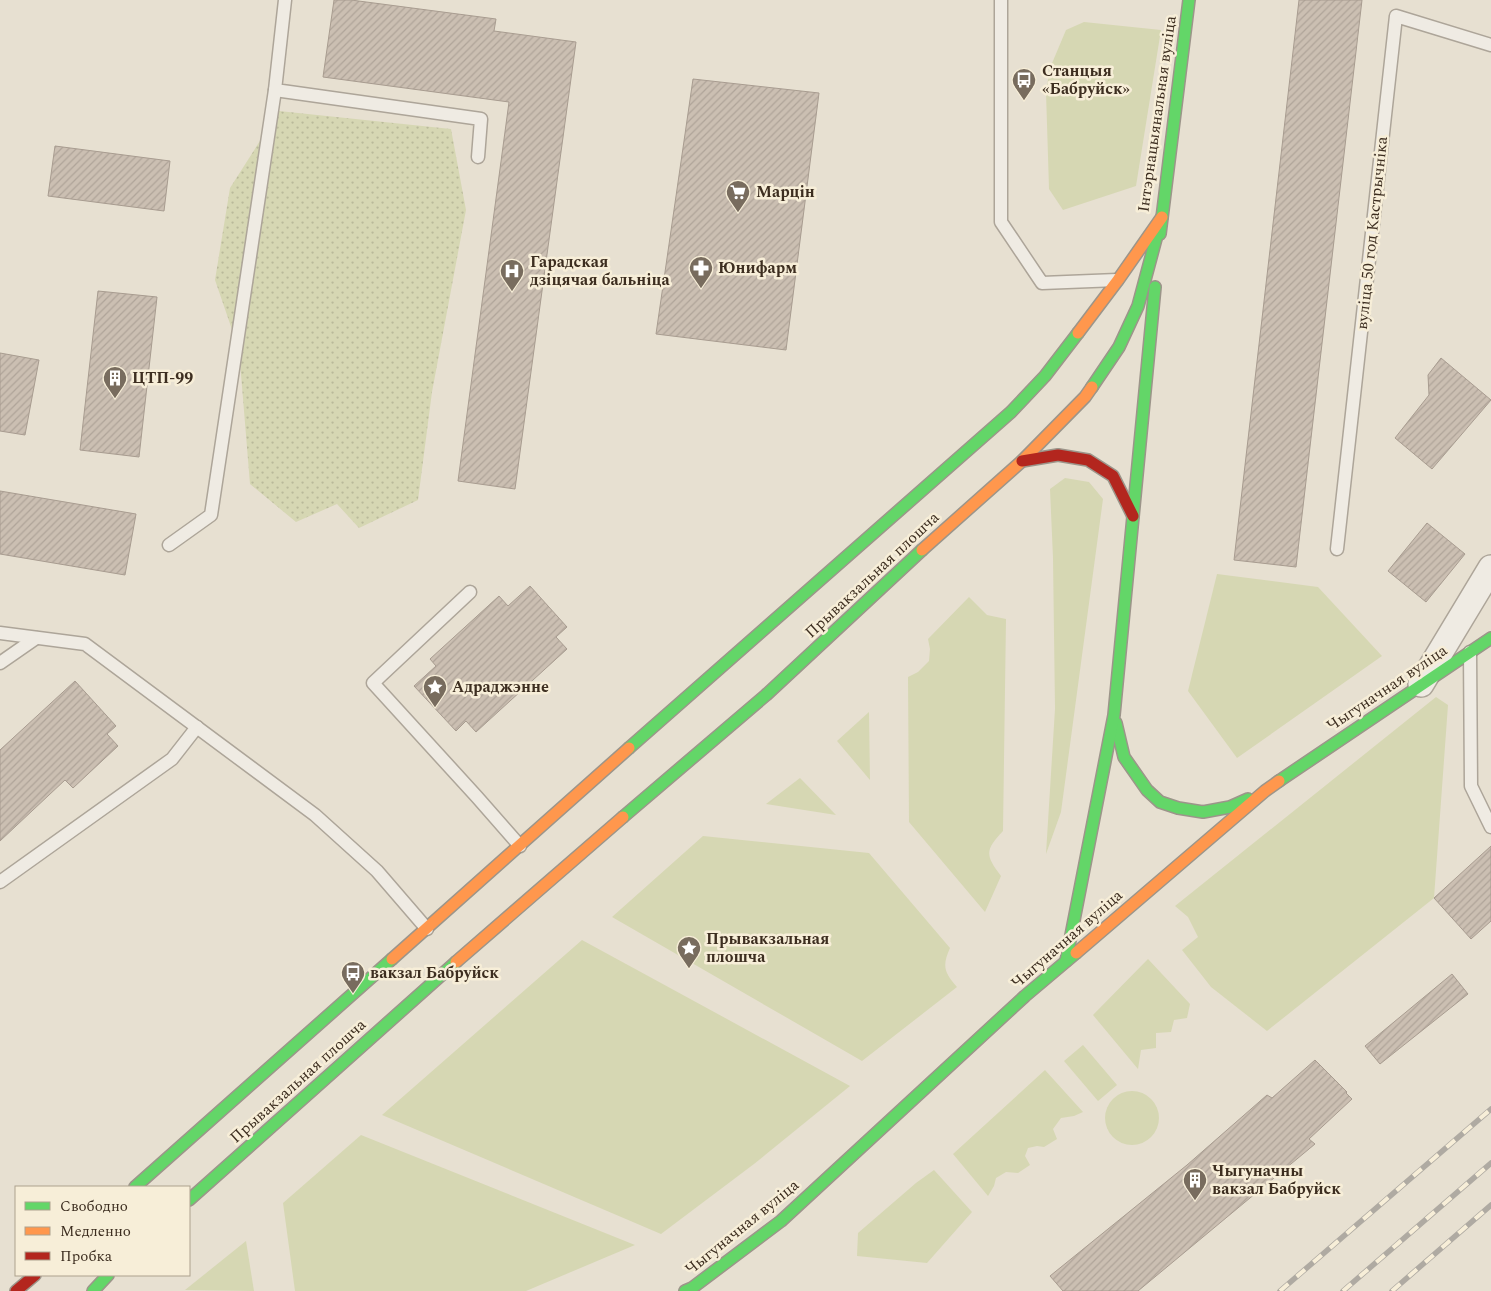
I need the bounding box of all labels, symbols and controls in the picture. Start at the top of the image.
street label: Інтэрнацыянальная вуліца [1131,14,1183,214]
place label: Станцыя «Бабруйск» [1042,59,1131,101]
bus stop icon: Станцыя «Бабруйск» [1011,67,1037,101]
street label: вуліца 50 год Кастрычніка [1350,135,1394,331]
supermarket icon: Марцін [725,179,751,213]
place label: Марцін [756,180,815,204]
place label: Гарадская дзіцячая бальніца [530,250,670,292]
pharmacy icon: Юнифарм [688,255,714,289]
place label: Юнифарм [718,256,797,280]
hospital icon: Гарадская дзіцячая бальніца [499,258,525,292]
building icon: ЦТП-99 [102,365,128,399]
place label: ЦТП-99 [132,366,193,390]
street label: Прывакзальная плошча [799,506,945,644]
street label: Чыгуначная вуліца [1322,639,1452,737]
place icon: Адраджэнне [422,674,448,708]
place label: Адраджэнне [452,675,549,699]
street label: Чыгуначная вуліца [1006,884,1128,994]
place label: Прывакзальная плошча [706,927,830,969]
place icon: Прывакзальная плошча [676,935,702,969]
bus stop icon: вакзал Бабруйск [340,960,366,994]
place label: вакзал Бабруйск [370,961,499,985]
street label: Прывакзальная плошча [224,1013,372,1149]
place label: Чыгуначны вакзал Бабруйск [1212,1159,1341,1201]
building icon: Чыгуначны вакзал Бабруйск [1182,1167,1208,1201]
street label: Чыгуначная вуліца [680,1173,804,1281]
legend [15,1186,190,1276]
text: Свободно [60,1195,128,1218]
text: Медленно [60,1220,131,1243]
text: Пробка [60,1245,113,1268]

